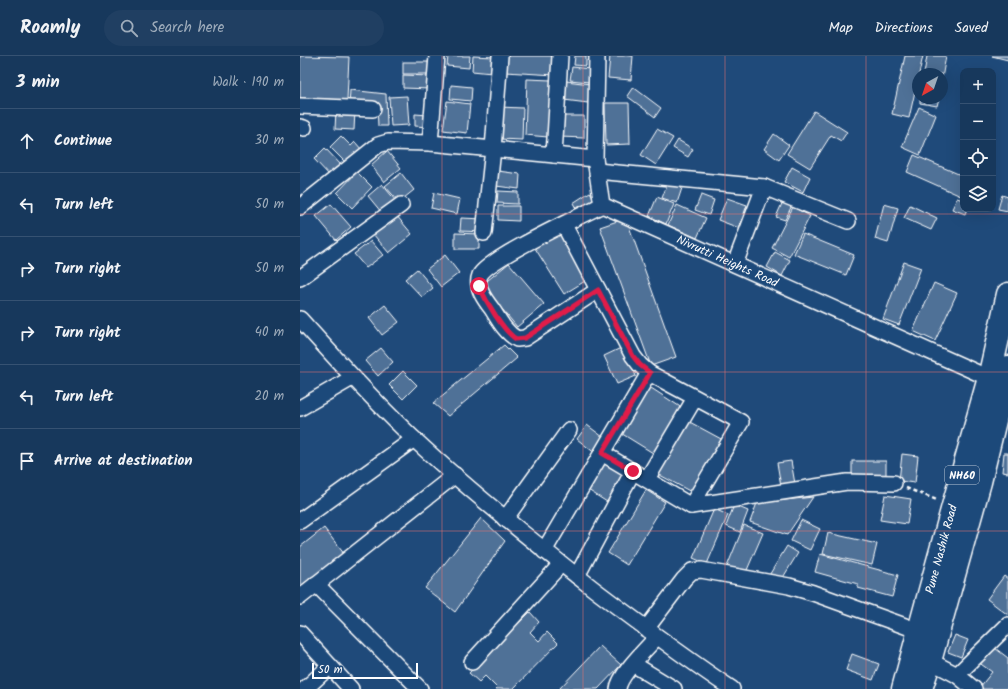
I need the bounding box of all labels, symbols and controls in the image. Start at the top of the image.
search box [104,10,384,46]
text: Roamly [20,13,80,43]
text: Search here [150,16,224,40]
icon: search [118,17,140,39]
text: Map [828,17,853,39]
text: Directions [875,17,933,39]
text: Saved [955,17,988,39]
north arrow [912,68,948,104]
map controls [960,68,996,212]
button: + [960,68,996,104]
text: 3 min [16,69,60,96]
text: Walk · 190 m [212,72,284,93]
button: − [960,104,996,140]
text: Continue [54,129,112,153]
icon: ahead [16,130,38,152]
text: 30 m [255,130,284,151]
button: locate [960,140,996,176]
button: layers [960,176,996,212]
text: Turn left [54,193,114,217]
icon: left [16,194,38,216]
text: 50 m [255,194,284,215]
street label: Nivrutti Heights Road [673,230,782,293]
text: Turn right [54,257,121,281]
icon: right [16,258,38,280]
text: 50 m [255,258,284,279]
route start [470,277,488,295]
text: Turn right [54,321,121,345]
icon: right [16,322,38,344]
text: 40 m [255,322,284,343]
text: Turn left [54,385,114,409]
icon: left [16,386,38,408]
text: 20 m [254,386,284,407]
text: Arrive at destination [54,449,193,473]
icon: arrive [16,450,38,472]
route end [624,462,642,480]
road number: NH60 [945,466,979,484]
street label: Pune Nashik Road [920,502,963,596]
scale bar [312,661,418,680]
text: 50 m [318,661,343,679]

